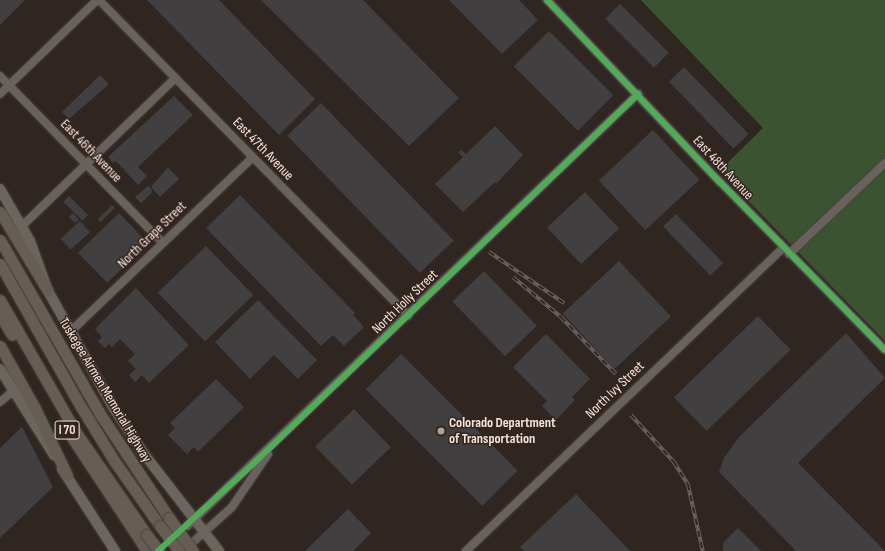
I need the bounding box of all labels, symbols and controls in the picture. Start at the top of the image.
street label: East 47th Avenue [229,114,297,184]
street label: East 46th Avenue [57,116,125,186]
street label: East 48th Avenue [689,133,757,203]
street label: North Grape Street [114,198,190,272]
street label: North Holly Street [369,266,441,338]
street label: Tuskegee Airmen Memorial Highway [55,315,155,465]
street label: North Ivy Street [582,358,648,422]
place label: Colorado Department of Transportation [449,415,556,448]
road number: I 70 [54,419,80,441]
marker: Colorado Department of Transportation [436,426,446,436]

